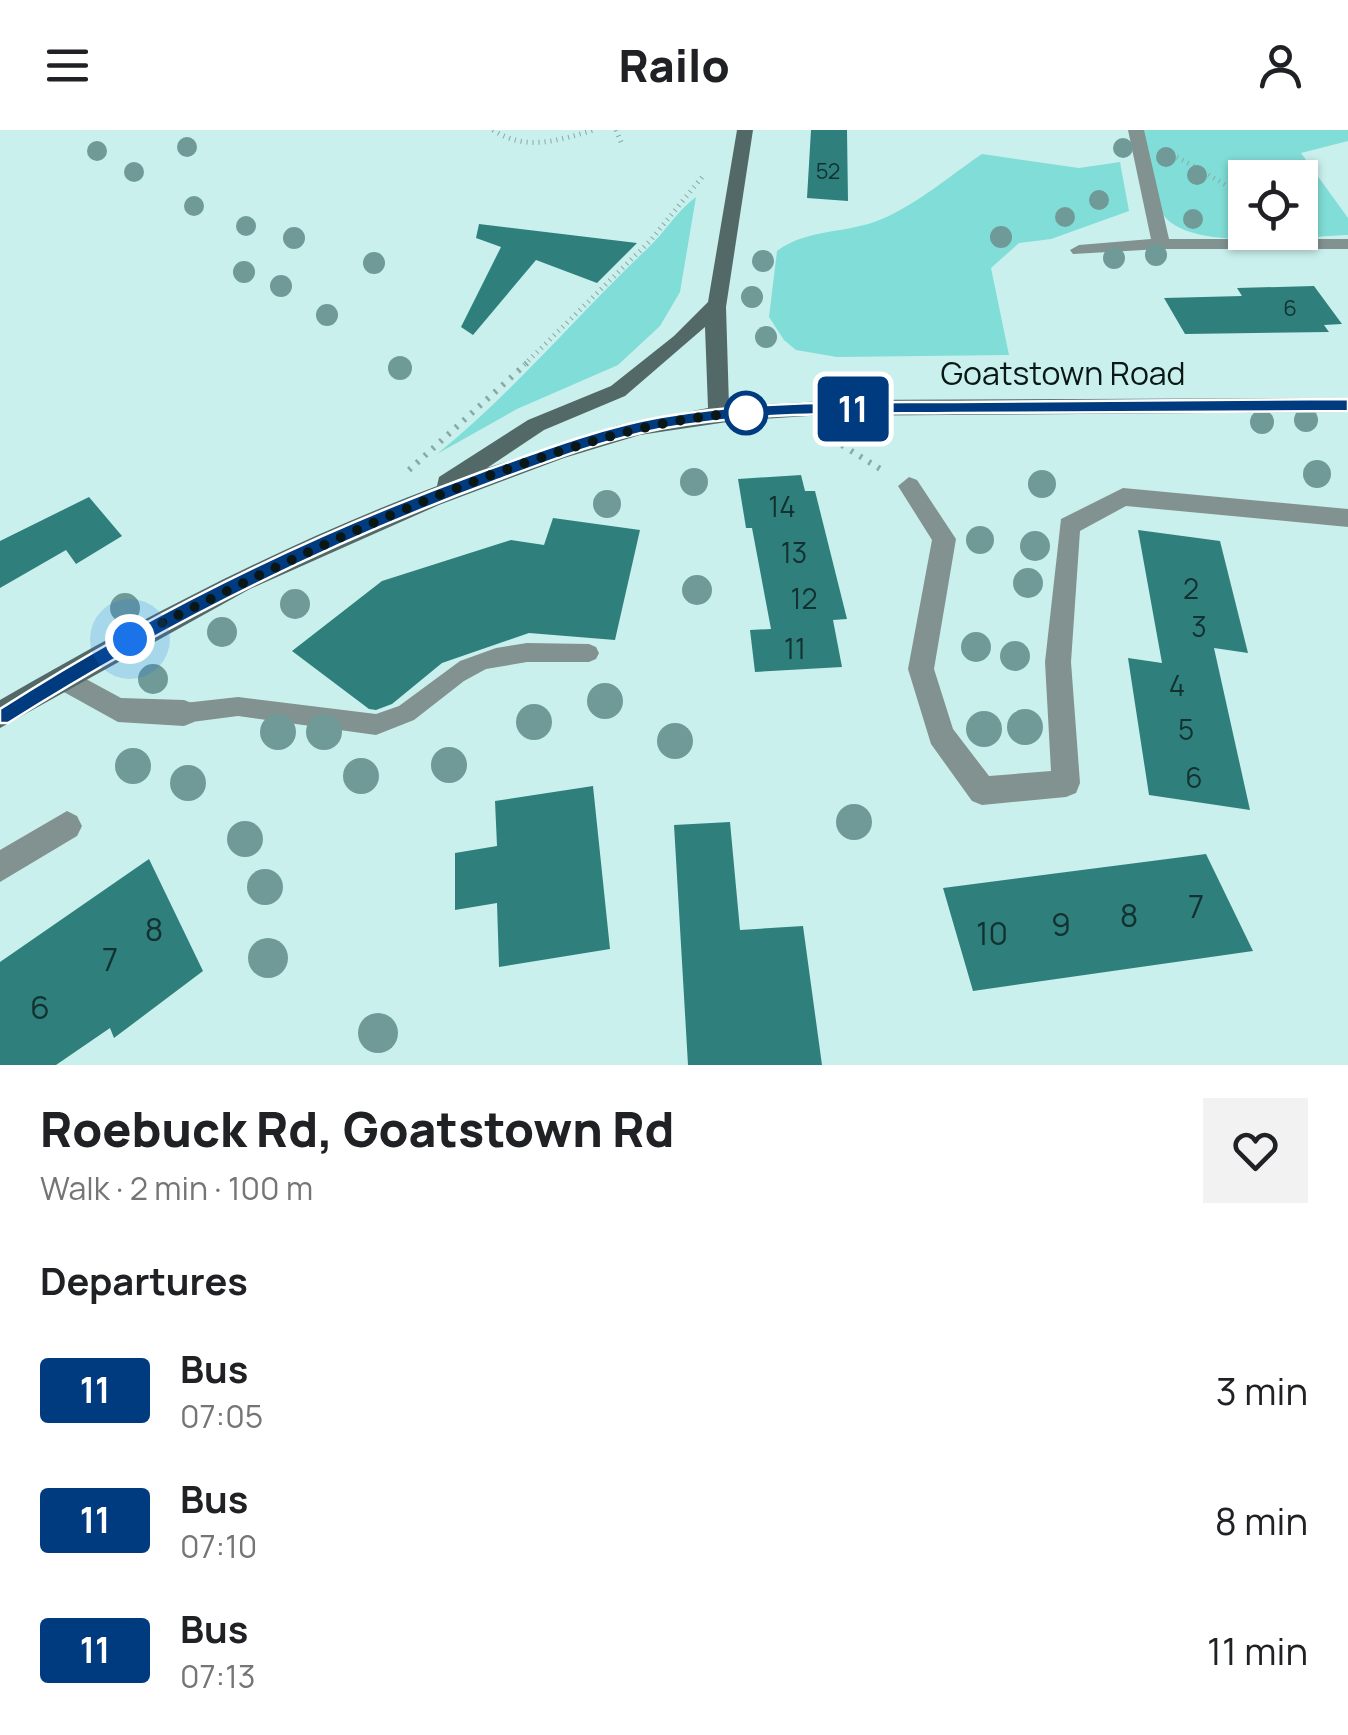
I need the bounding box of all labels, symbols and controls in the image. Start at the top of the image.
text: Railo [618,34,730,96]
icon: menu [40,38,95,93]
icon: person [1253,38,1308,93]
house number: 52 [816,156,840,186]
map controls [1228,160,1318,250]
button: locate [1228,160,1318,250]
house number: 6 [1283,293,1297,323]
street label: Goatstown Road [940,351,1186,395]
line badge: 11 [808,376,898,442]
text: 11 [838,385,868,433]
unlabelled marker [725,392,767,434]
house number: 14 [768,487,796,525]
house number: 13 [781,533,807,571]
house number: 2 [1183,569,1199,607]
house number: 12 [791,579,817,617]
house number: 3 [1191,607,1207,645]
your location [105,614,155,664]
house number: 11 [784,629,806,667]
house number: 4 [1169,666,1185,704]
house number: 5 [1178,710,1194,748]
house number: 6 [1185,758,1203,796]
house number: 7 [1188,884,1204,928]
house number: 8 [1120,893,1138,937]
house number: 9 [1051,902,1071,946]
house number: 8 [145,907,163,951]
house number: 10 [976,911,1008,955]
house number: 7 [102,937,118,981]
house number: 6 [30,985,50,1029]
text: Roebuck Rd, Goatstown Rd [40,1096,675,1161]
button: heart [1203,1098,1308,1203]
text: Walk · 2 min · 100 m [40,1166,313,1210]
text: Departures [40,1254,248,1306]
text: Bus [180,1342,248,1394]
text: 3 min [1216,1364,1308,1416]
text: 11 [80,1366,110,1414]
text: 07:05 [180,1394,263,1438]
text: Bus [180,1472,248,1524]
text: 8 min [1215,1494,1308,1546]
text: 11 [80,1496,110,1544]
text: 07:10 [180,1524,257,1568]
text: Bus [180,1602,248,1654]
text: 11 min [1207,1624,1308,1676]
text: 11 [80,1626,110,1674]
text: 07:13 [180,1654,255,1698]

